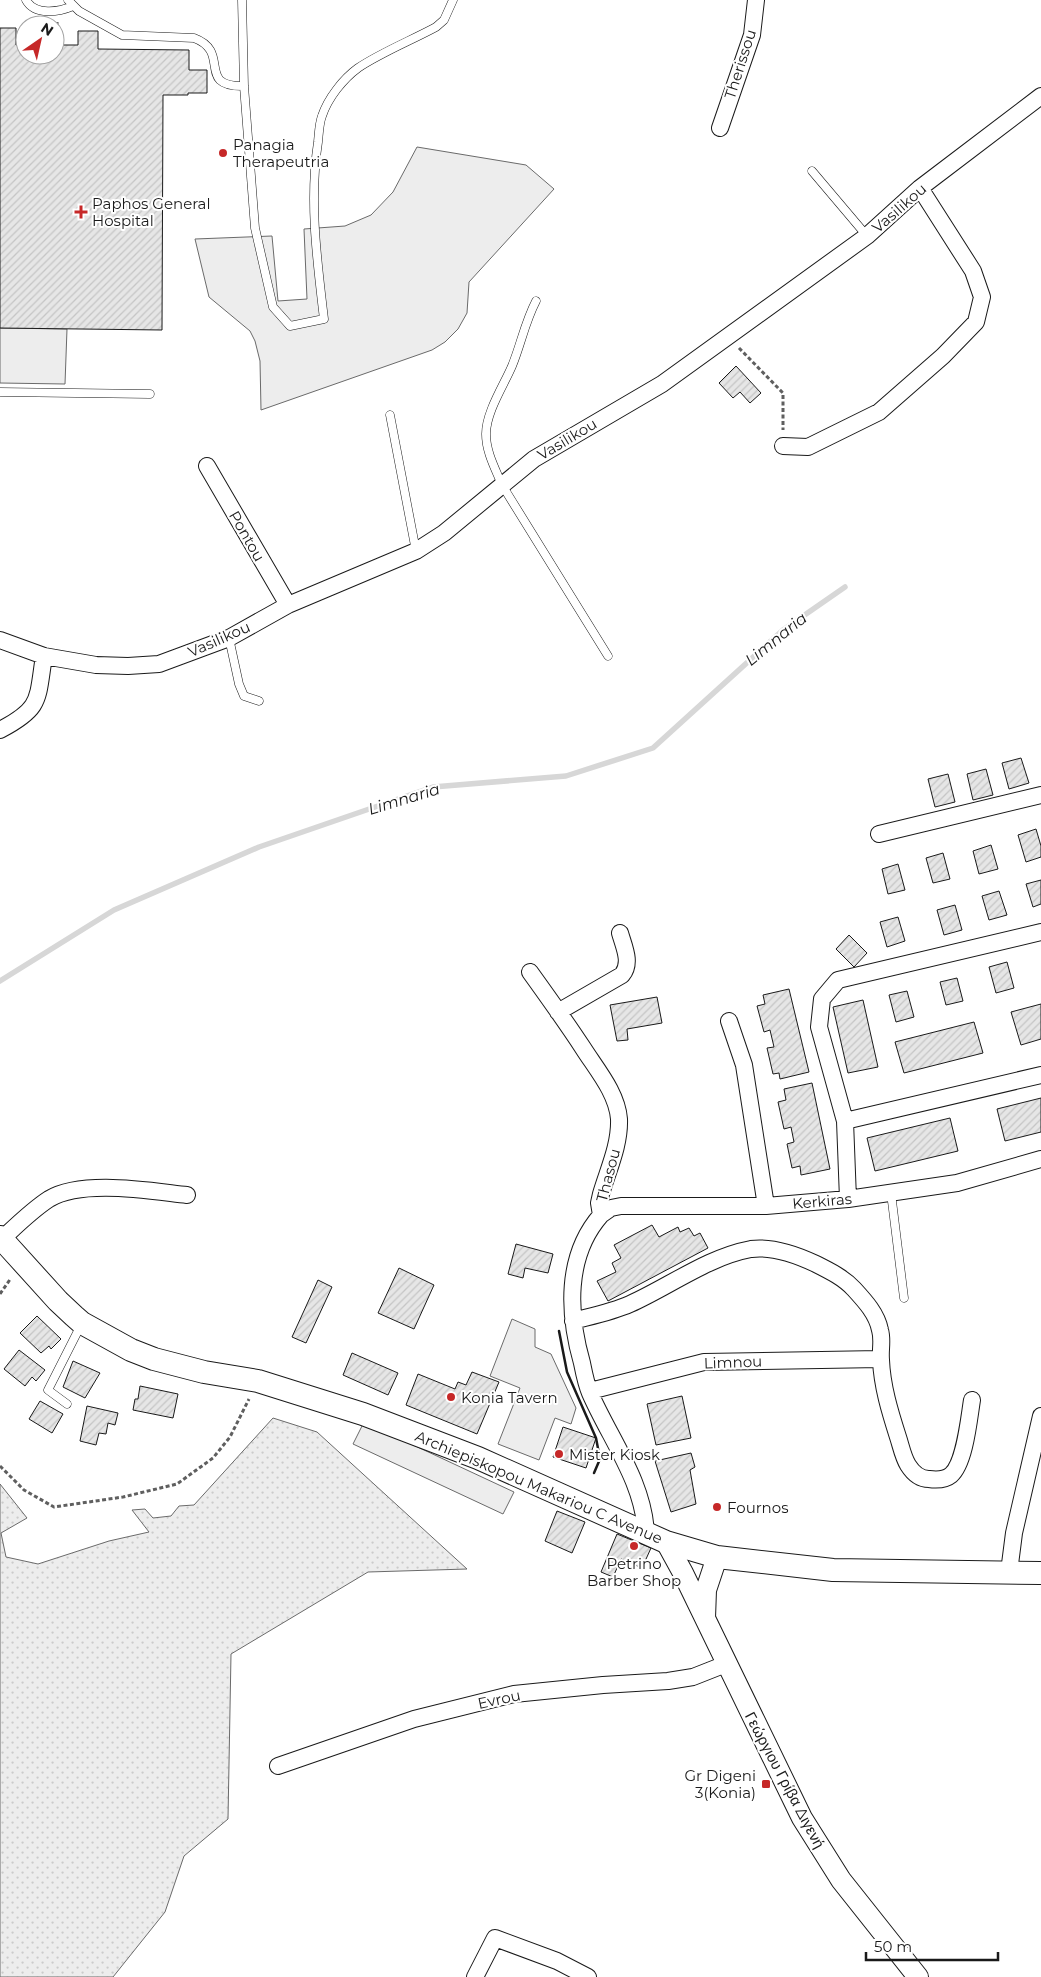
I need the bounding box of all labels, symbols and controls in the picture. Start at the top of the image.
north arrow [15,15,65,65]
text: N [38,19,57,40]
street label: Therissou [720,27,760,101]
place label: Panagia Therapeutria [233,135,329,171]
marker: Panagia Therapeutria [217,147,229,159]
street label: Vasilikou [868,179,930,237]
place label: Paphos General Hospital [92,194,211,230]
marker: Paphos General Hospital [74,205,88,219]
street label: Vasilikou [534,414,600,464]
street label: Pontou [225,507,269,565]
water label: Limnaria [741,608,811,670]
street label: Vasilikou [185,617,253,661]
water label: Limnaria [366,779,442,819]
street label: Thasou [592,1146,624,1204]
street label: Kerkiras [791,1189,853,1213]
street label: Limnou [703,1351,763,1373]
place label: Konia Tavern [461,1388,558,1407]
marker: Konia Tavern [445,1391,457,1403]
street label: Archiepiskopou Makariou C Avenue [413,1426,665,1548]
place label: Mister Kiosk [569,1445,660,1464]
marker: Mister Kiosk [553,1448,565,1460]
place label: Fournos [727,1498,788,1517]
marker: Fournos [711,1501,723,1513]
marker: Petrino Barber Shop [628,1540,640,1552]
place label: Petrino Barber Shop [587,1554,681,1590]
street label: Evrou [476,1685,522,1713]
street label: Γεώργιου Γρίβα Διγενή [741,1708,829,1852]
place label: Gr Digeni 3(Konia) [685,1766,756,1802]
marker: Gr Digeni 3(Konia) [760,1778,772,1790]
scale bar [866,1930,998,1962]
text: 50 m [874,1937,912,1956]

